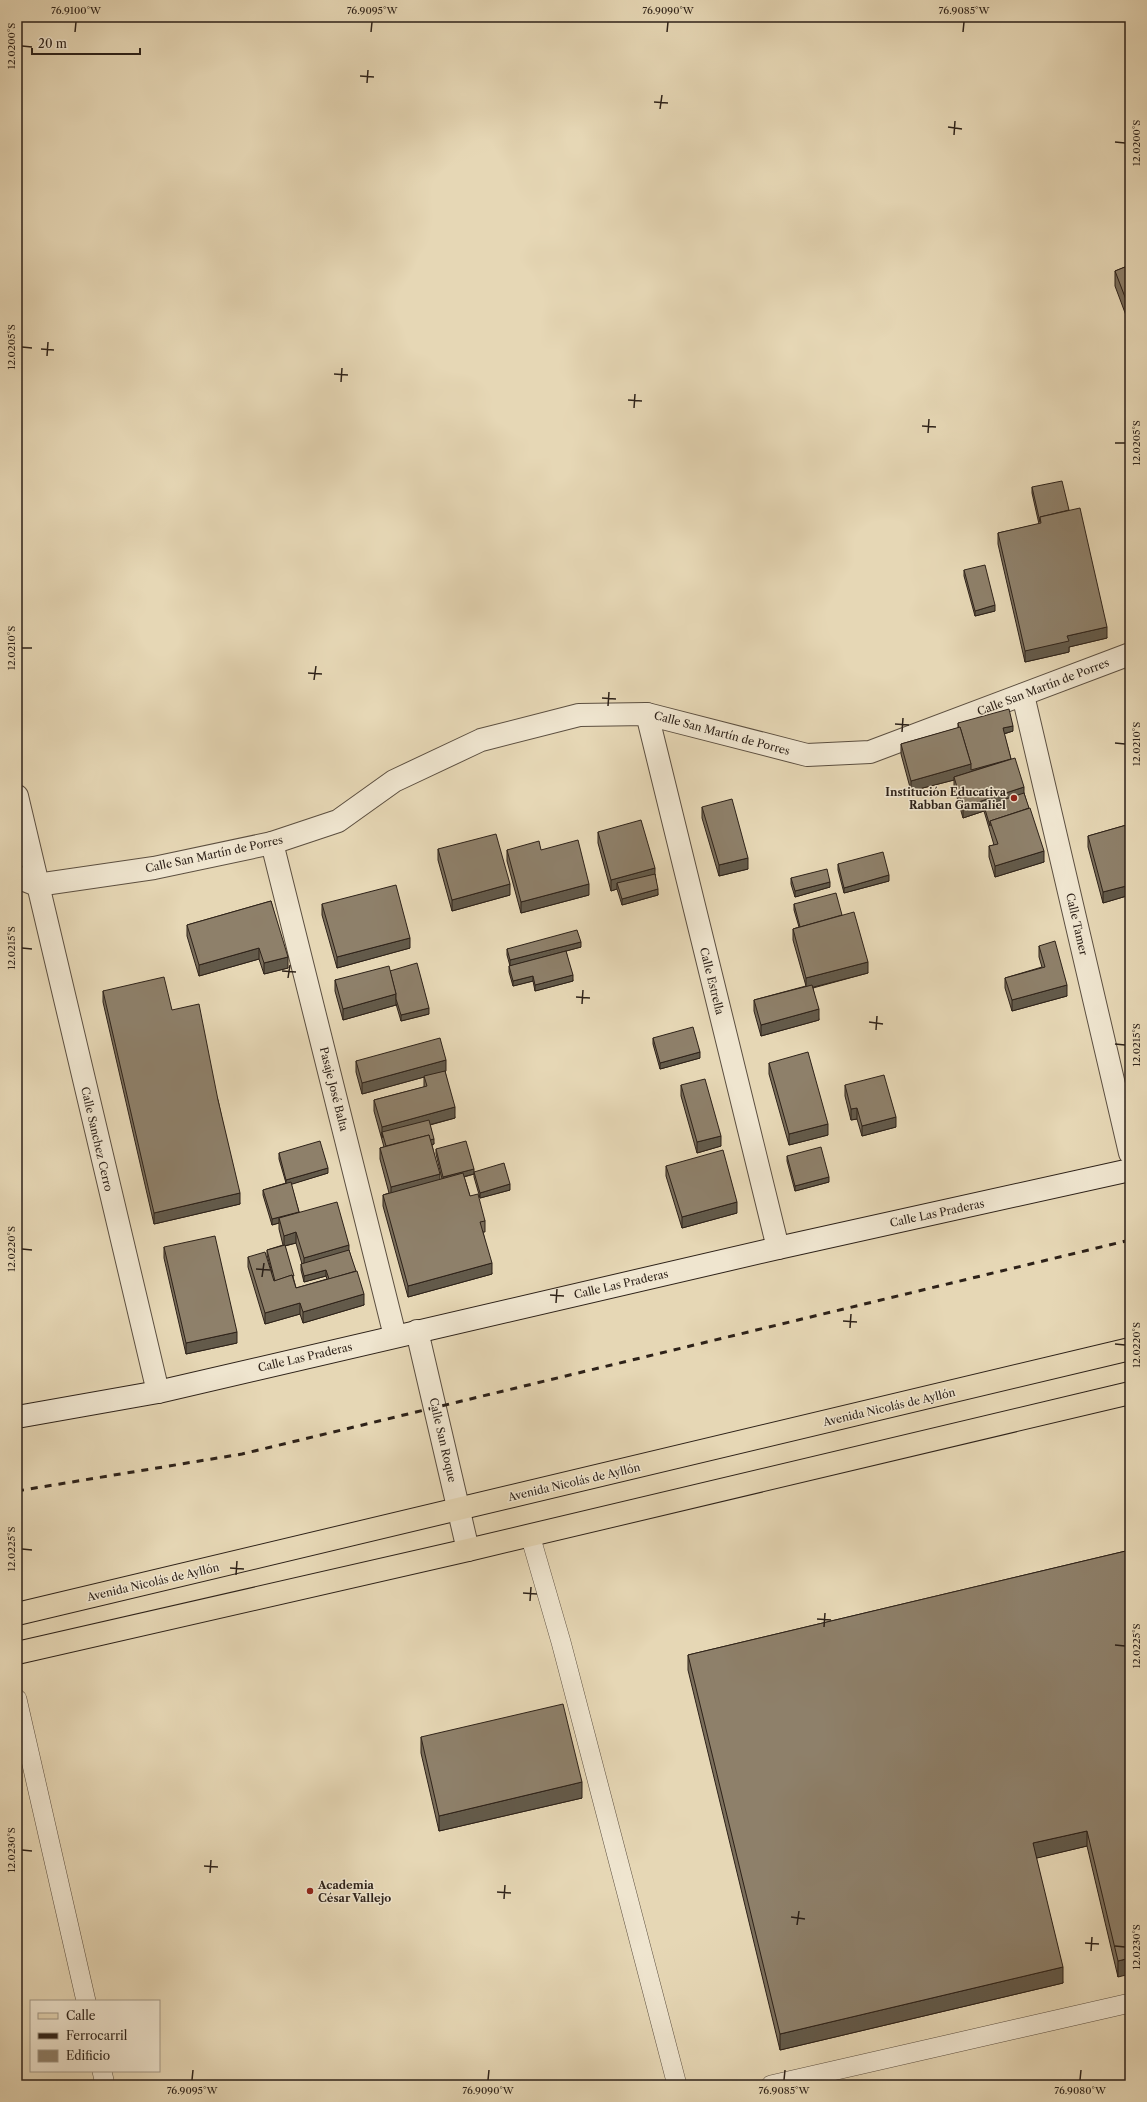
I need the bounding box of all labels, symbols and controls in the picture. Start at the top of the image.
text: 76.9100°W [51,4,102,17]
text: 76.9095°W [347,4,398,17]
text: 76.9090°W [642,4,695,17]
text: 76.9085°W [939,4,990,17]
text: 12.0200°S [5,23,18,69]
scale bar [32,30,140,56]
text: 20 m [38,36,67,51]
text: 12.0200°S [1130,120,1143,166]
text: 12.0205°S [5,324,18,370]
text: 12.0205°S [1130,420,1143,466]
text: 12.0210°S [5,626,18,670]
street label: Calle San Martín de Porres [975,655,1111,719]
street label: Calle San Martín de Porres [652,708,792,758]
text: 12.0210°S [1130,722,1143,766]
place label: Institución Educativa Rabban Gamaliel [885,785,1007,812]
marker: Institución Educativa Rabban Gamaliel [1009,793,1019,803]
street label: Calle San Martín de Porres [144,833,284,875]
street label: Calle Tamer [1063,891,1091,957]
text: 12.0215°S [5,926,18,970]
street label: Calle Estrella [697,946,727,1016]
text: 12.0215°S [1130,1023,1143,1067]
street label: Pasaje José Balta [317,1045,351,1133]
street label: Calle Sanchez Cerro [78,1085,116,1193]
street label: Calle Las Praderas [888,1196,986,1230]
text: 12.0220°S [5,1226,18,1272]
street label: Calle Las Praderas [572,1266,670,1302]
text: 12.0220°S [1130,1322,1143,1368]
street label: Calle Las Praderas [256,1339,354,1375]
street label: Avenida Nicolás de Ayllón [820,1385,957,1429]
street label: Calle San Roque [426,1396,460,1484]
street label: Avenida Nicolás de Ayllón [505,1460,642,1504]
text: 12.0225°S [5,1526,18,1572]
street label: Avenida Nicolás de Ayllón [84,1560,221,1604]
text: 12.0225°S [1130,1623,1143,1669]
text: 12.0230°S [5,1827,18,1873]
place label: Academia César Vallejo [317,1878,391,1905]
marker: Academia César Vallejo [305,1886,315,1896]
text: 12.0230°S [1130,1924,1143,1970]
legend [30,2000,160,2072]
text: Calle [66,2008,96,2023]
text: Ferrocarril [66,2028,128,2043]
text: Edificio [66,2048,110,2063]
text: 76.9095°W [167,2084,218,2097]
text: 76.9090°W [462,2084,515,2097]
text: 76.9085°W [759,2084,810,2097]
text: 76.9080°W [1054,2084,1107,2097]

